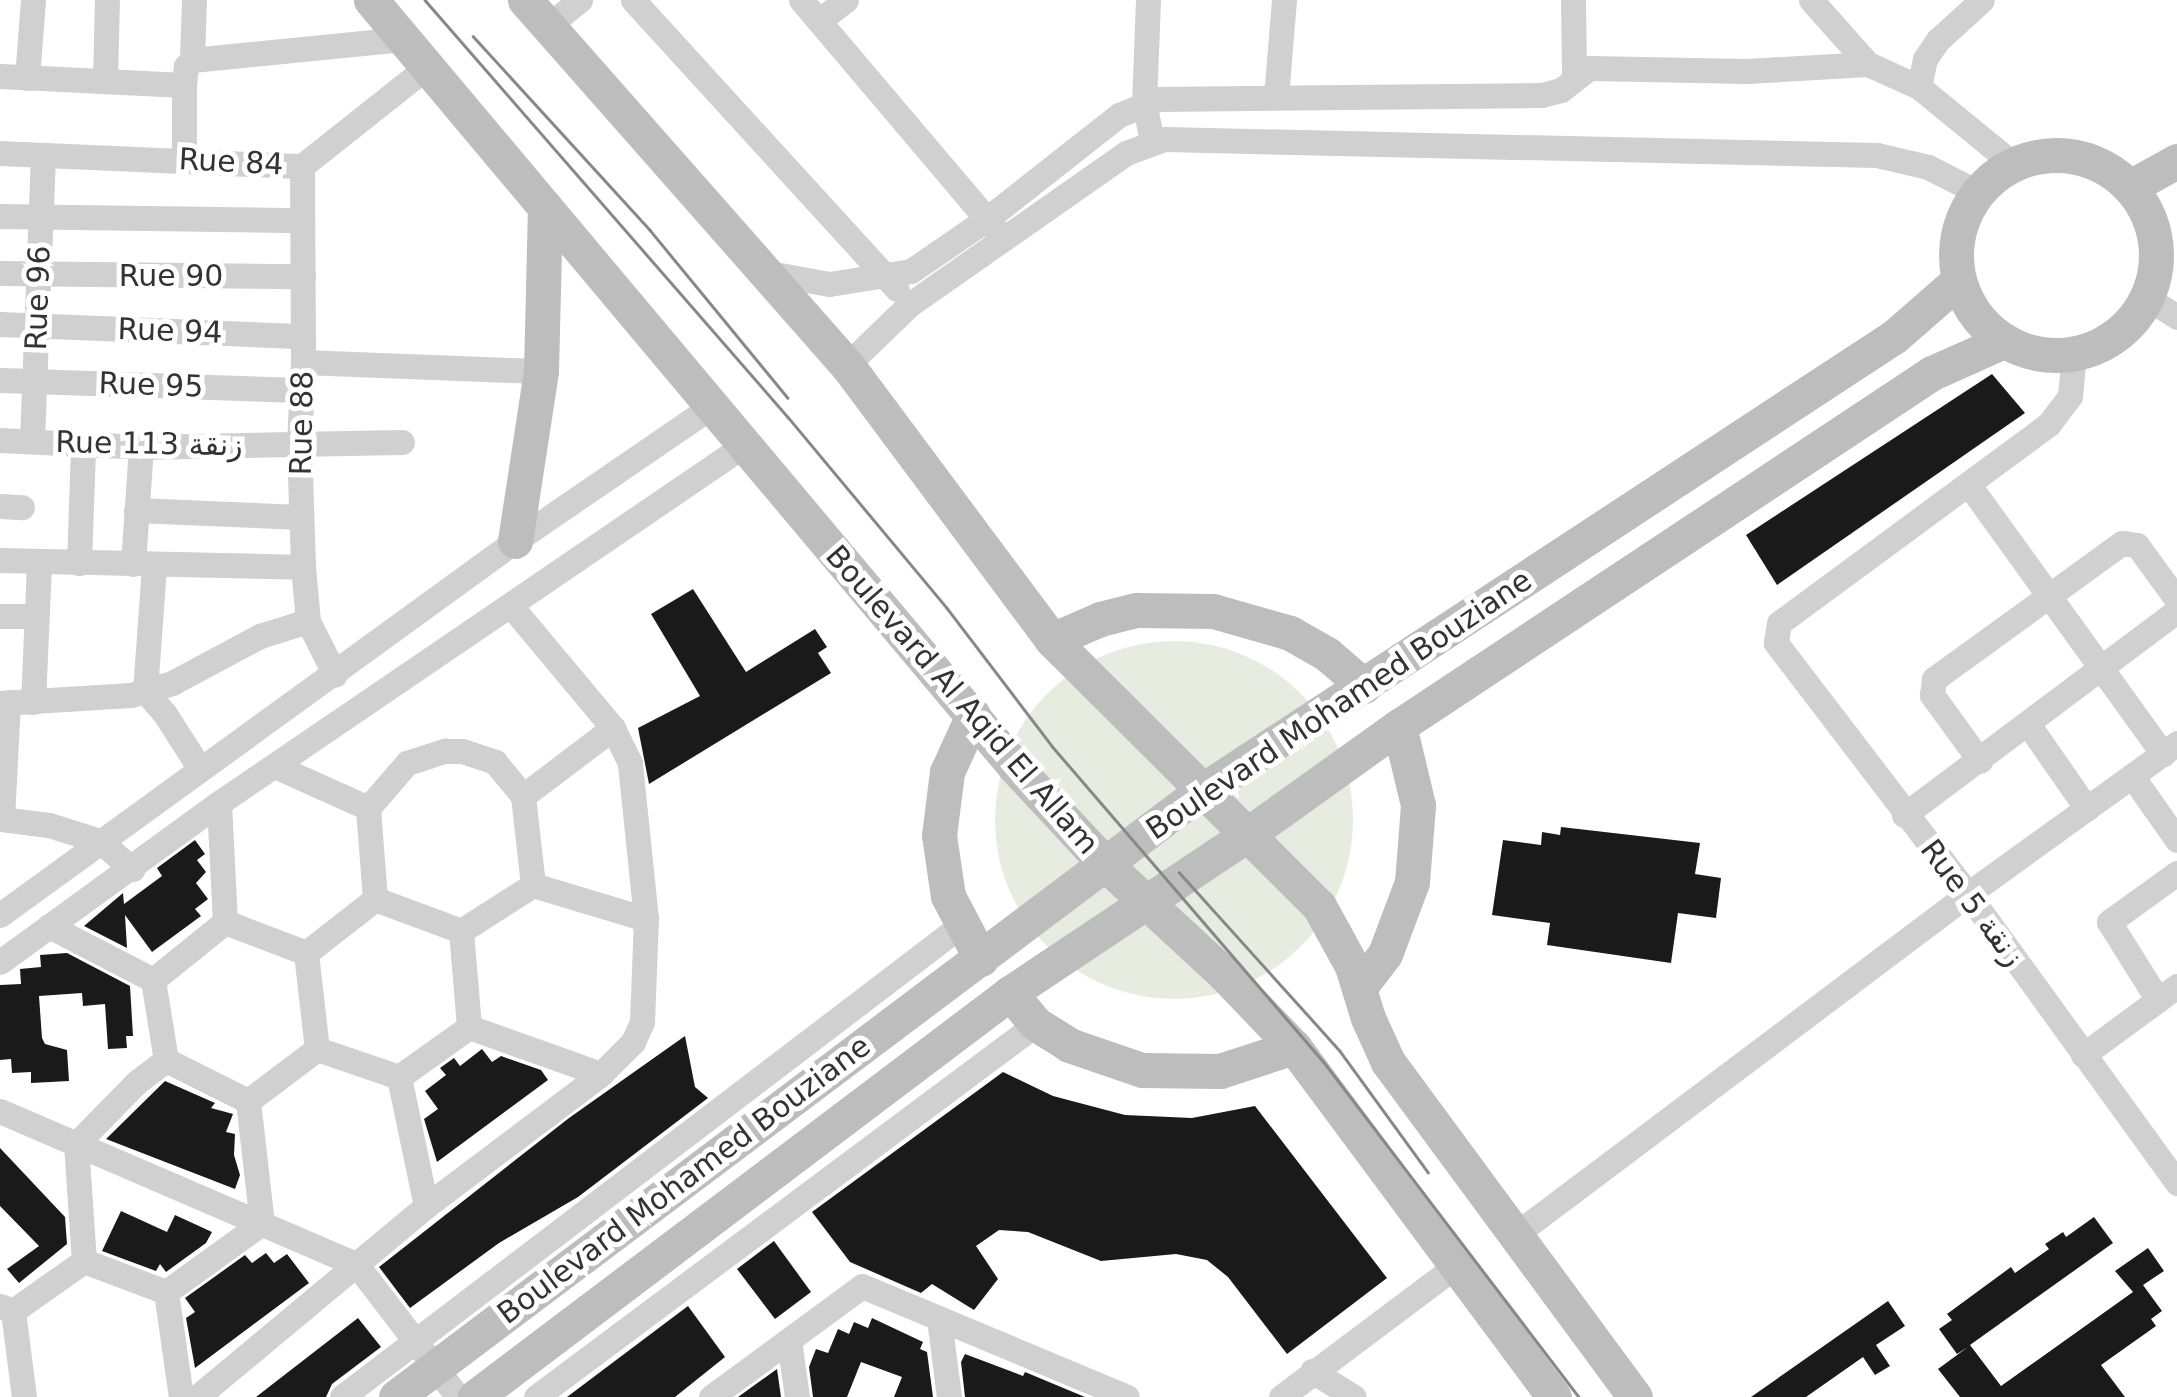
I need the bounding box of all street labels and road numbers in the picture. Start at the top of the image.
street label: Rue 84 [178,141,284,183]
street label: Rue 96 [18,245,58,351]
street label: Rue 90 [119,258,223,294]
street label: Rue 94 [117,311,223,351]
street label: Rue 95 [98,365,204,405]
street label: Rue 88 [283,370,321,476]
street label: Rue 113 زنقة [55,424,243,464]
street label: Boulevard Al Aqid El Allam [818,538,1106,862]
street label: Boulevard Mohamed Bouziane [1139,562,1539,848]
street label: Rue 5 زنقة [1913,833,2031,973]
street label: Boulevard Mohamed Bouziane [491,1028,877,1332]

